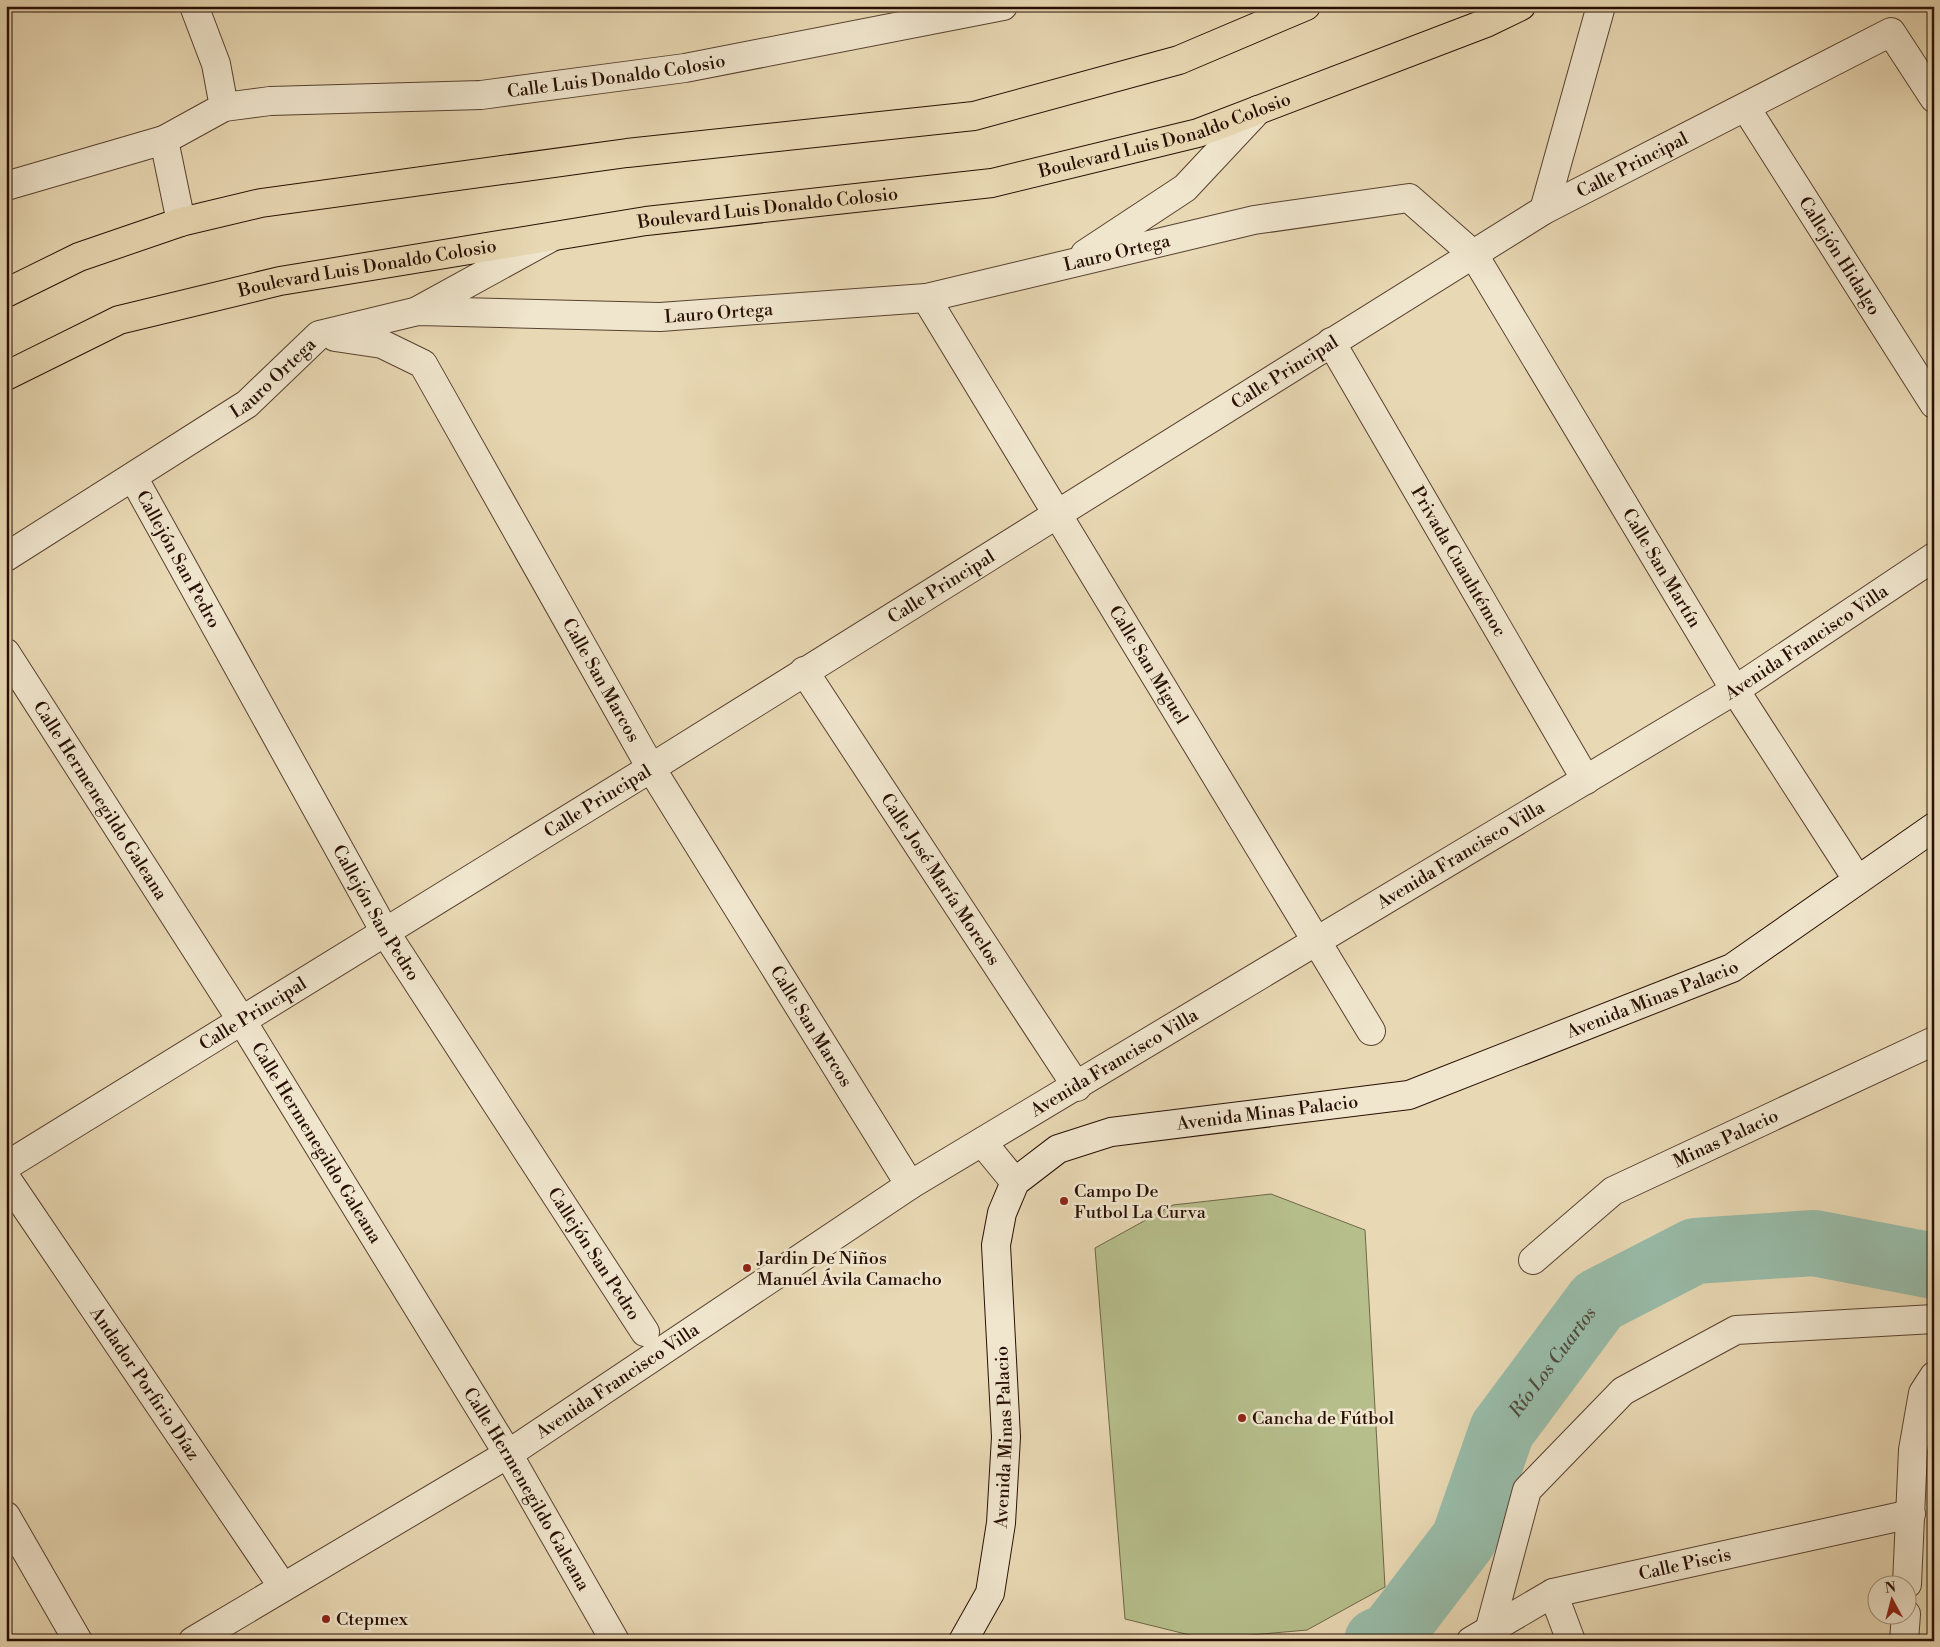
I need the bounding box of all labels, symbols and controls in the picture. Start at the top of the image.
street label: Calle Luis Donaldo Colosio [506,49,727,103]
street label: Boulevard Luis Donaldo Colosio [1035,87,1294,183]
street label: Calle Principal [1573,126,1692,203]
street label: Boulevard Luis Donaldo Colosio [635,182,899,234]
street label: Callejón Hidalgo [1794,192,1886,319]
street label: Lauro Ortega [1061,229,1173,276]
street label: Boulevard Luis Donaldo Colosio [235,234,498,302]
street label: Lauro Ortega [664,297,775,328]
street label: Calle Principal [1227,330,1343,414]
street label: Lauro Ortega [226,332,321,423]
street label: Privada Cuauhtémoc [1406,482,1512,641]
street label: Callejón San Pedro [131,486,226,632]
street label: Calle San Martín [1617,504,1707,632]
street label: Calle Principal [883,544,999,629]
street label: Avenida Francisco Villa [1720,579,1893,706]
street label: Calle San Miguel [1104,601,1194,729]
street label: Calle San Marcos [557,614,645,746]
street label: Calle Hermenegildo Galeana [28,697,173,905]
street label: Calle Principal [540,759,656,843]
street label: Calle José María Morelos [876,789,1006,970]
street label: Avenida Francisco Villa [1372,795,1549,914]
street label: Callejón San Pedro [327,841,425,985]
street label: Avenida Minas Palacio [1562,955,1743,1044]
street label: Calle San Marcos [765,961,858,1091]
street label: Calle Principal [195,972,311,1056]
street label: Avenida Francisco Villa [1025,1003,1203,1122]
street label: Calle Hermenegildo Galeana [246,1038,388,1248]
street label: Avenida Minas Palacio [1174,1090,1359,1135]
street label: Minas Palacio [1669,1104,1782,1173]
place label: Campo De Futbol La Curva [1074,1180,1207,1224]
street label: Callejón San Pedro [543,1183,646,1325]
marker: Campo De Futbol La Curva [1058,1195,1070,1207]
place label: Jardin De Niños Manuel Ávila Camacho [756,1247,942,1291]
marker: Jardin De Niños Manuel Ávila Camacho [741,1262,753,1274]
street label: Andador Porfirio Díaz [84,1301,205,1464]
water label: Río Los Cuartos [1503,1302,1601,1423]
street label: Avenida Francisco Villa [531,1317,704,1444]
street label: Avenida Minas Palacio [989,1345,1018,1530]
street label: Calle Hermenegildo Galeana [458,1383,596,1595]
place label: Cancha de Fútbol [1252,1407,1395,1430]
marker: Cancha de Fútbol [1236,1412,1248,1424]
street label: Calle Piscis [1636,1543,1733,1585]
north arrow [1868,1574,1918,1624]
text: N [1884,1578,1897,1598]
place label: Ctepmex [336,1608,409,1631]
marker: Ctepmex [320,1613,332,1625]

